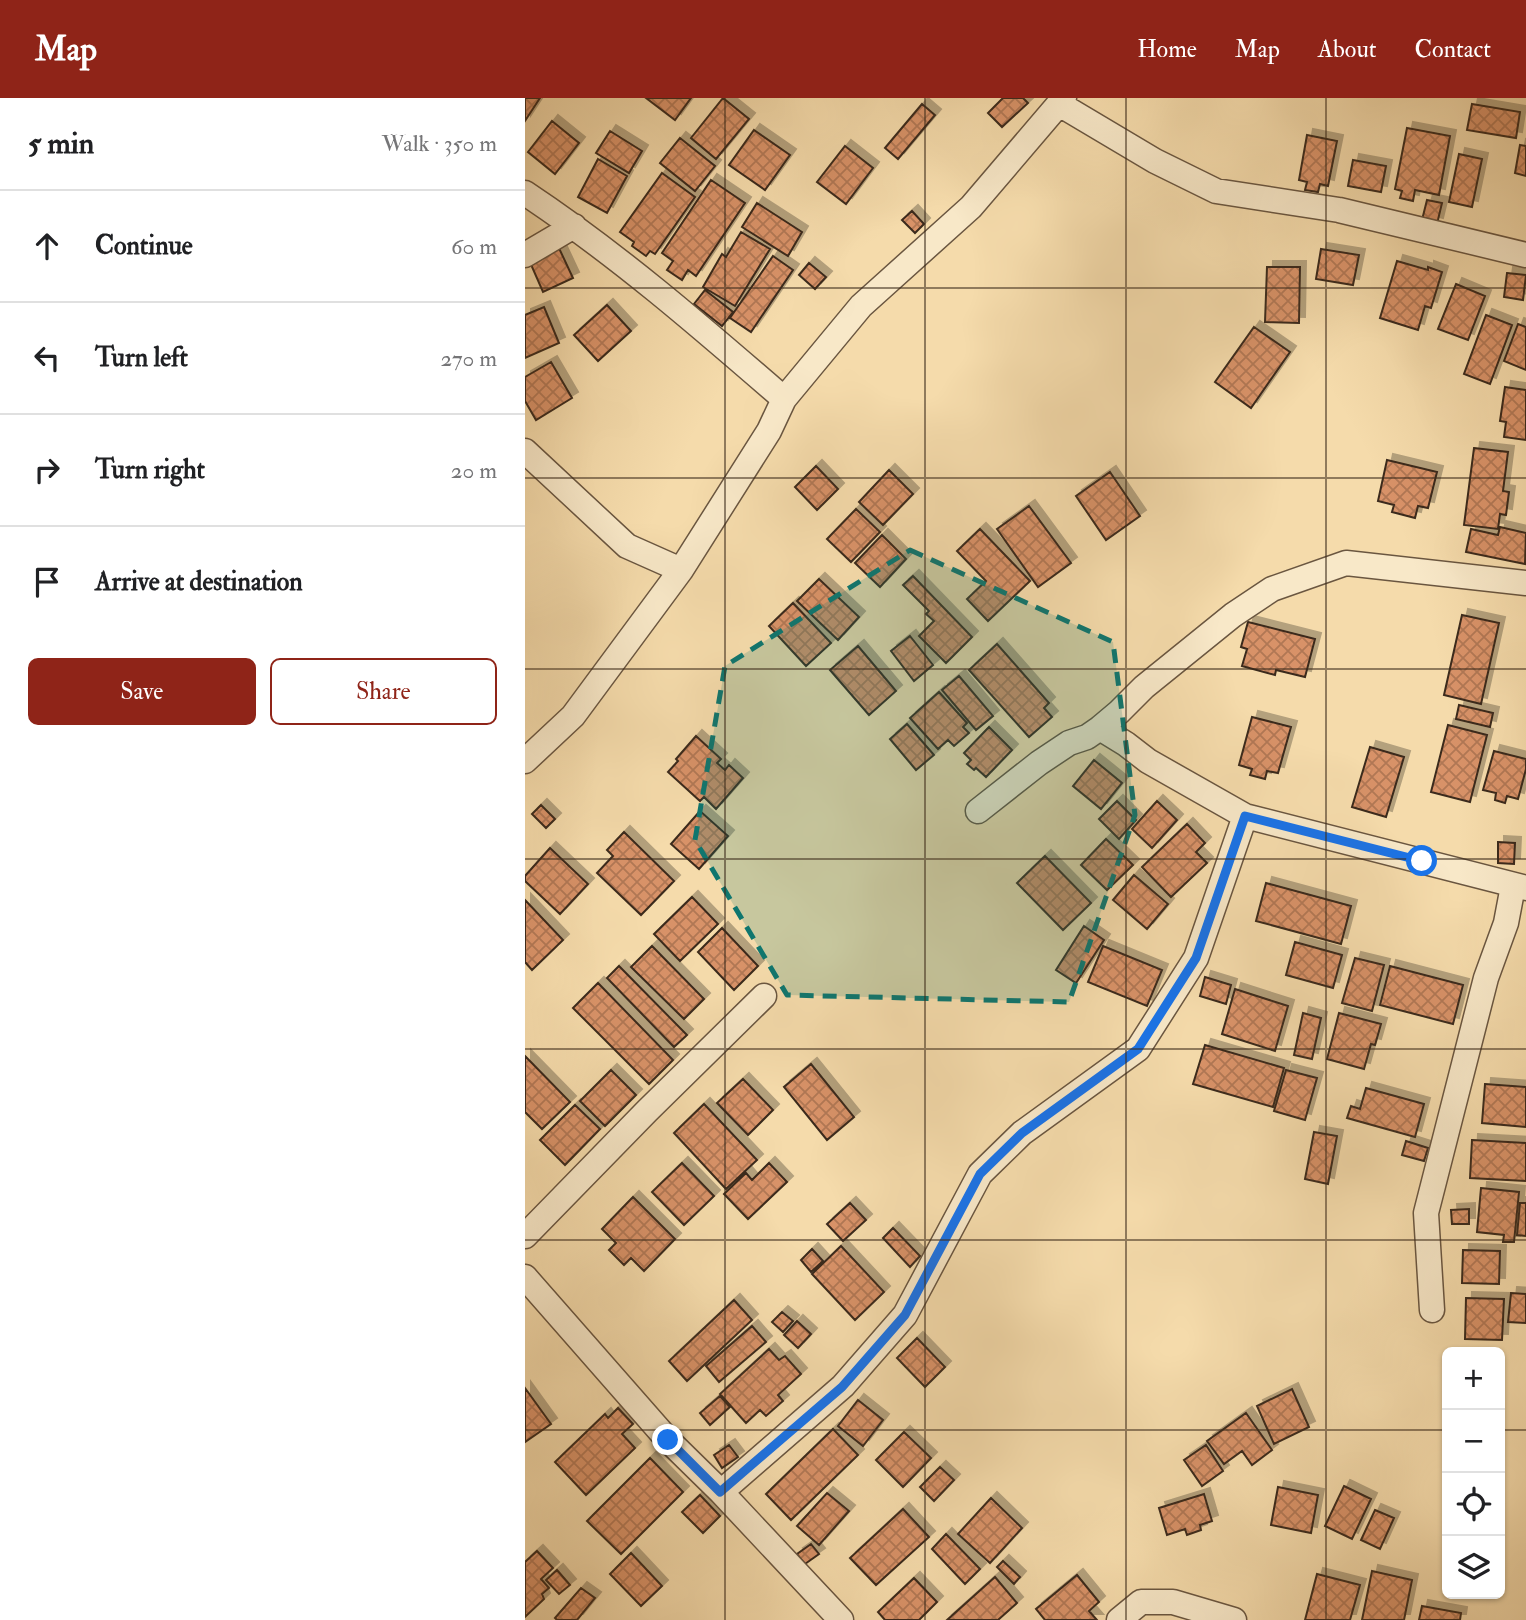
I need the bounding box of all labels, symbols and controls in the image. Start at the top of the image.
text: Map [35,29,97,70]
text: Home [1137,34,1197,65]
text: Map [1235,34,1280,65]
text: About [1318,34,1377,65]
text: Contact [1415,34,1491,65]
text: 5 min [28,125,94,162]
text: Walk · 350 m [382,129,497,158]
icon: ahead [28,227,66,265]
text: Continue [95,230,193,262]
text: 60 m [451,232,497,261]
icon: left [28,339,66,377]
text: Turn left [95,342,188,374]
text: 270 m [440,344,497,373]
icon: right [28,451,66,489]
text: Turn right [95,454,205,486]
text: 20 m [451,456,497,485]
icon: arrive [28,563,66,601]
text: Arrive at destination [95,566,303,598]
button: Save [28,658,256,725]
button: Share [270,658,497,725]
route start [1406,845,1437,876]
map controls [1442,1347,1505,1599]
button: + [1442,1347,1505,1410]
button: − [1442,1410,1505,1473]
route end [652,1424,683,1455]
button: locate [1442,1473,1505,1536]
button: layers [1442,1536,1505,1599]

